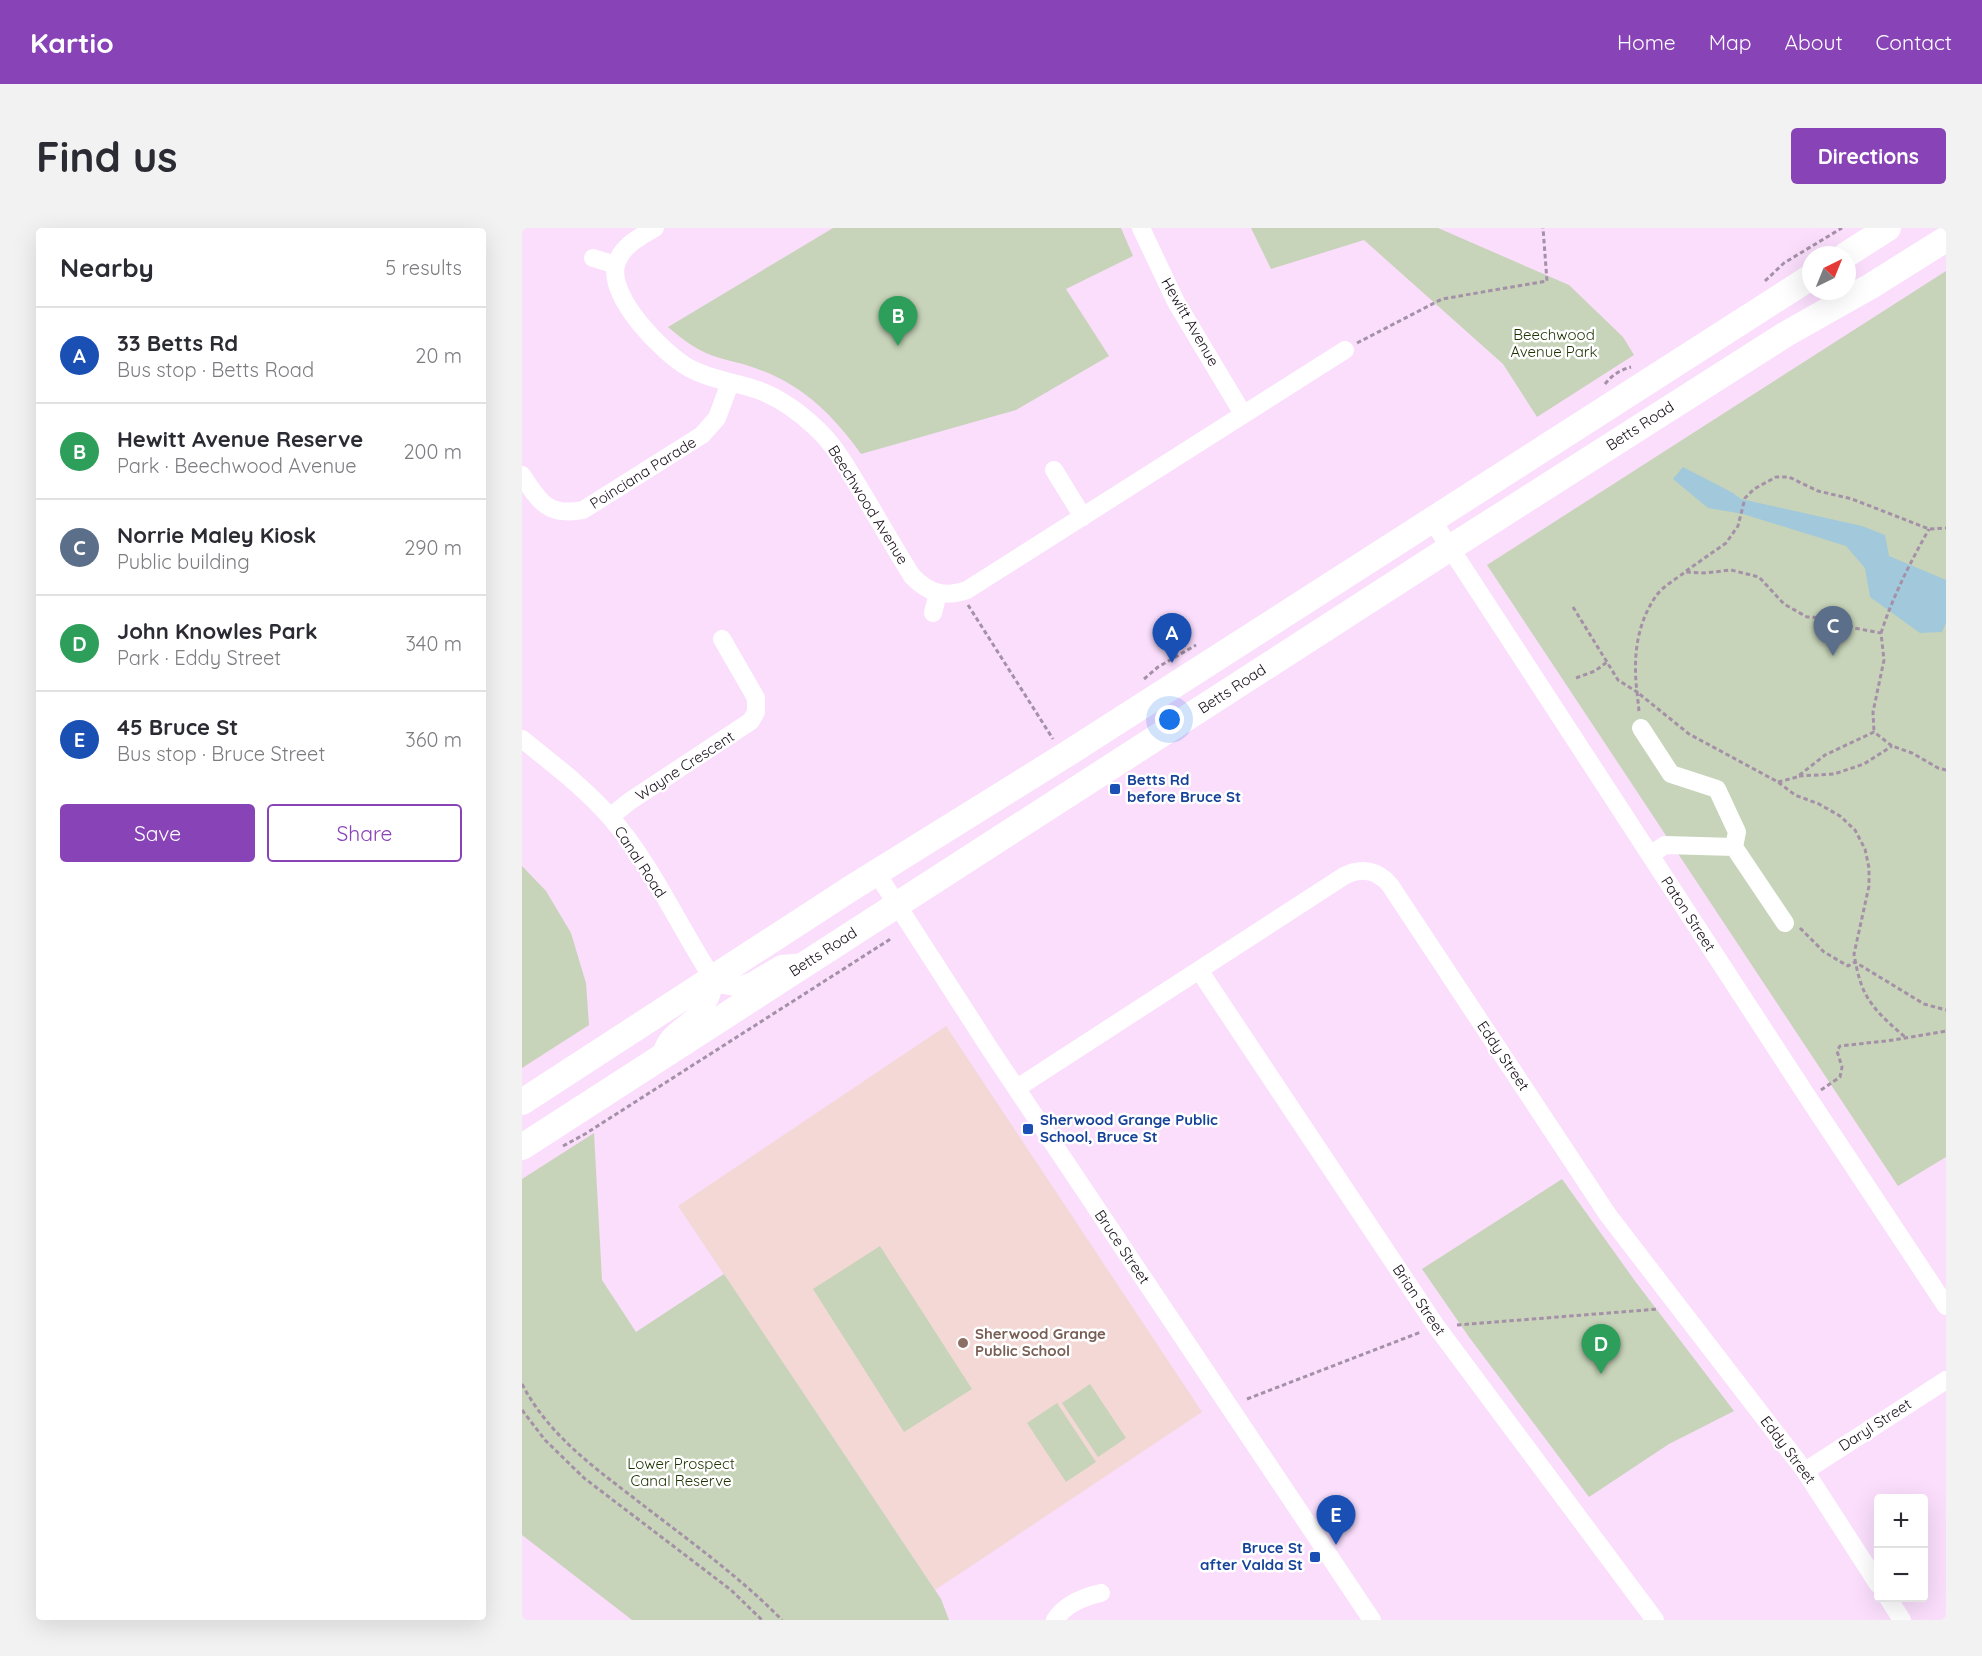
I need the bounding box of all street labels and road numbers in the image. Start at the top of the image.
street label: Hewitt Avenue [1157,274,1223,370]
street label: Betts Road [1602,397,1677,455]
street label: Poinciana Parade [586,432,699,513]
street label: Beechwood Avenue [824,442,913,568]
street label: Betts Road [1194,660,1269,718]
street label: Wayne Crescent [632,727,738,805]
street label: Canal Road [610,822,671,901]
street label: Paton Street [1657,873,1720,955]
street label: Betts Road [785,923,860,981]
street label: Eddy Street [1473,1017,1534,1094]
street label: Bruce Street [1091,1206,1154,1287]
street label: Brian Street [1389,1261,1450,1339]
street label: Daryl Street [1835,1394,1915,1455]
street label: Eddy Street [1757,1412,1820,1487]

